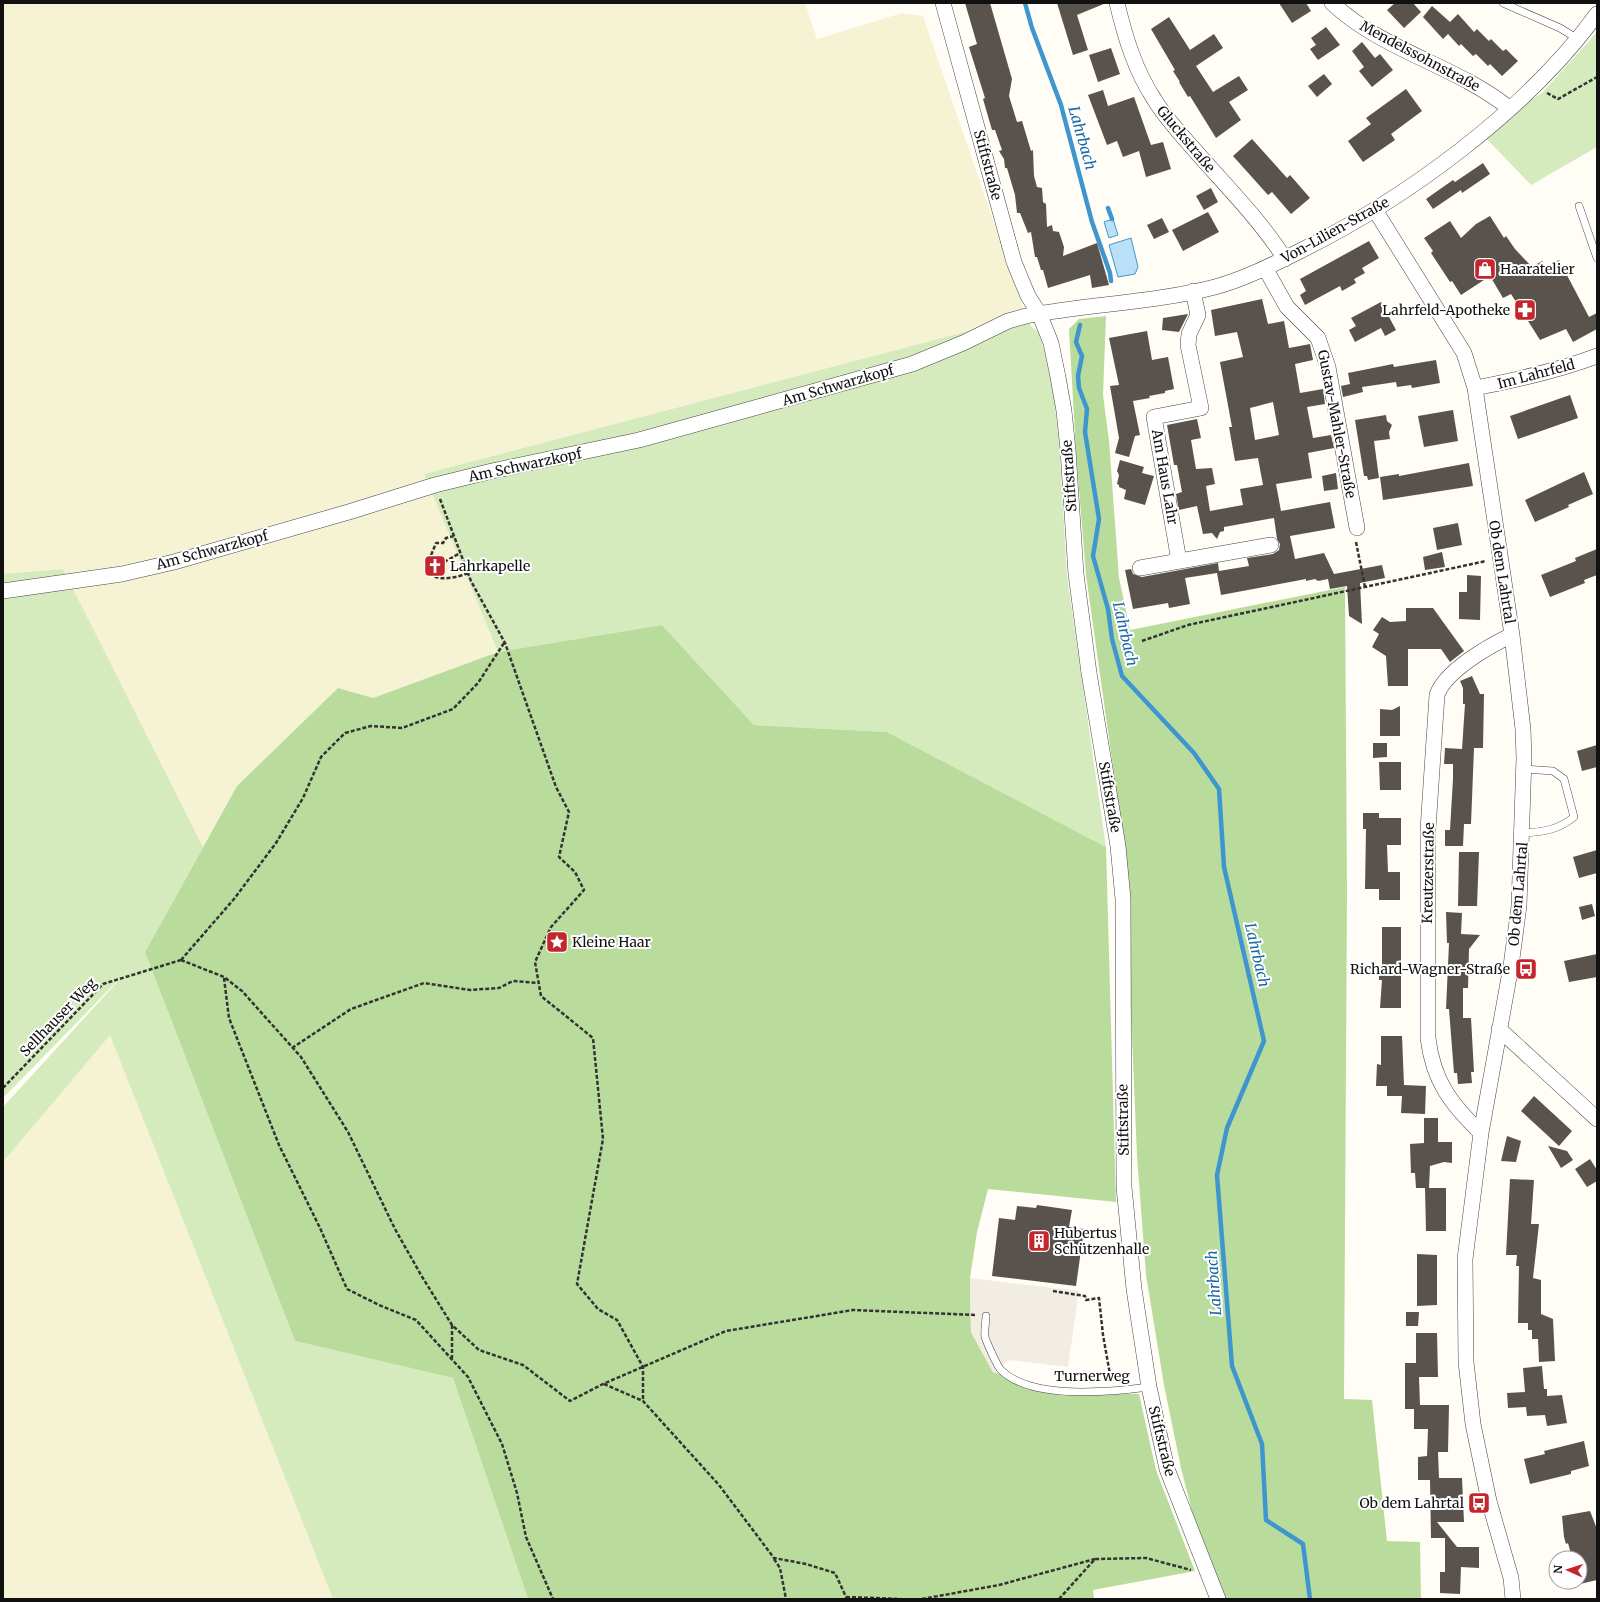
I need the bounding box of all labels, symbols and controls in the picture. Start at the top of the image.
street label: Mendelssohnstraße [1357,17,1483,95]
street label: Gluckstraße [1153,102,1219,176]
water label: Lahrbach [1064,104,1101,172]
street label: Stiftstraße [970,128,1006,202]
street label: Von-Lilien-Straße [1277,193,1392,268]
shop icon: Haaratelier [1472,256,1498,282]
place label: Haaratelier [1500,260,1575,278]
pharmacy icon: Lahrfeld-Apotheke [1512,297,1538,323]
place label: Lahrfeld-Apotheke [1382,301,1510,319]
street label: Gustav-Mahler-Straße [1314,348,1360,500]
street label: Im Lahrfeld [1495,355,1577,393]
street label: Am Schwarzkopf [779,360,896,410]
street label: Am Haus Lahr [1148,427,1182,526]
street label: Stiftstraße [1058,440,1080,512]
street label: Am Schwarzkopf [466,444,584,486]
street label: Ob dem Lahrtal [1485,519,1519,626]
street label: Am Schwarzkopf [153,526,271,574]
church icon: Lahrkapelle [422,553,448,579]
place label: Lahrkapelle [450,557,530,575]
water label: Lahrbach [1109,600,1142,668]
street label: Stiftstraße [1095,760,1125,834]
street label: Kreutzerstraße [1418,822,1438,924]
street label: Ob dem Lahrtal [1504,840,1532,947]
water label: Lahrbach [1241,921,1274,989]
place icon: Kleine Haar [544,929,570,955]
place label: Kleine Haar [572,933,651,951]
bus stop icon: Richard-Wagner-Straße [1513,956,1539,982]
place label: Richard-Wagner-Straße [1350,960,1510,978]
street label: Sellhauser Weg [16,973,101,1060]
street label: Stiftstraße [1113,1084,1133,1156]
place label: Hubertus Schützenhalle [1054,1224,1149,1258]
building icon: Hubertus Schützenhalle [1026,1228,1052,1254]
water label: Lahrbach [1202,1250,1225,1316]
street label: Turnerweg [1054,1367,1130,1385]
street label: Stiftstraße [1145,1404,1179,1478]
bus stop icon: Ob dem Lahrtal [1466,1490,1492,1516]
place label: Ob dem Lahrtal [1359,1494,1465,1512]
north arrow [1548,1550,1588,1590]
text: N [1551,1564,1565,1574]

